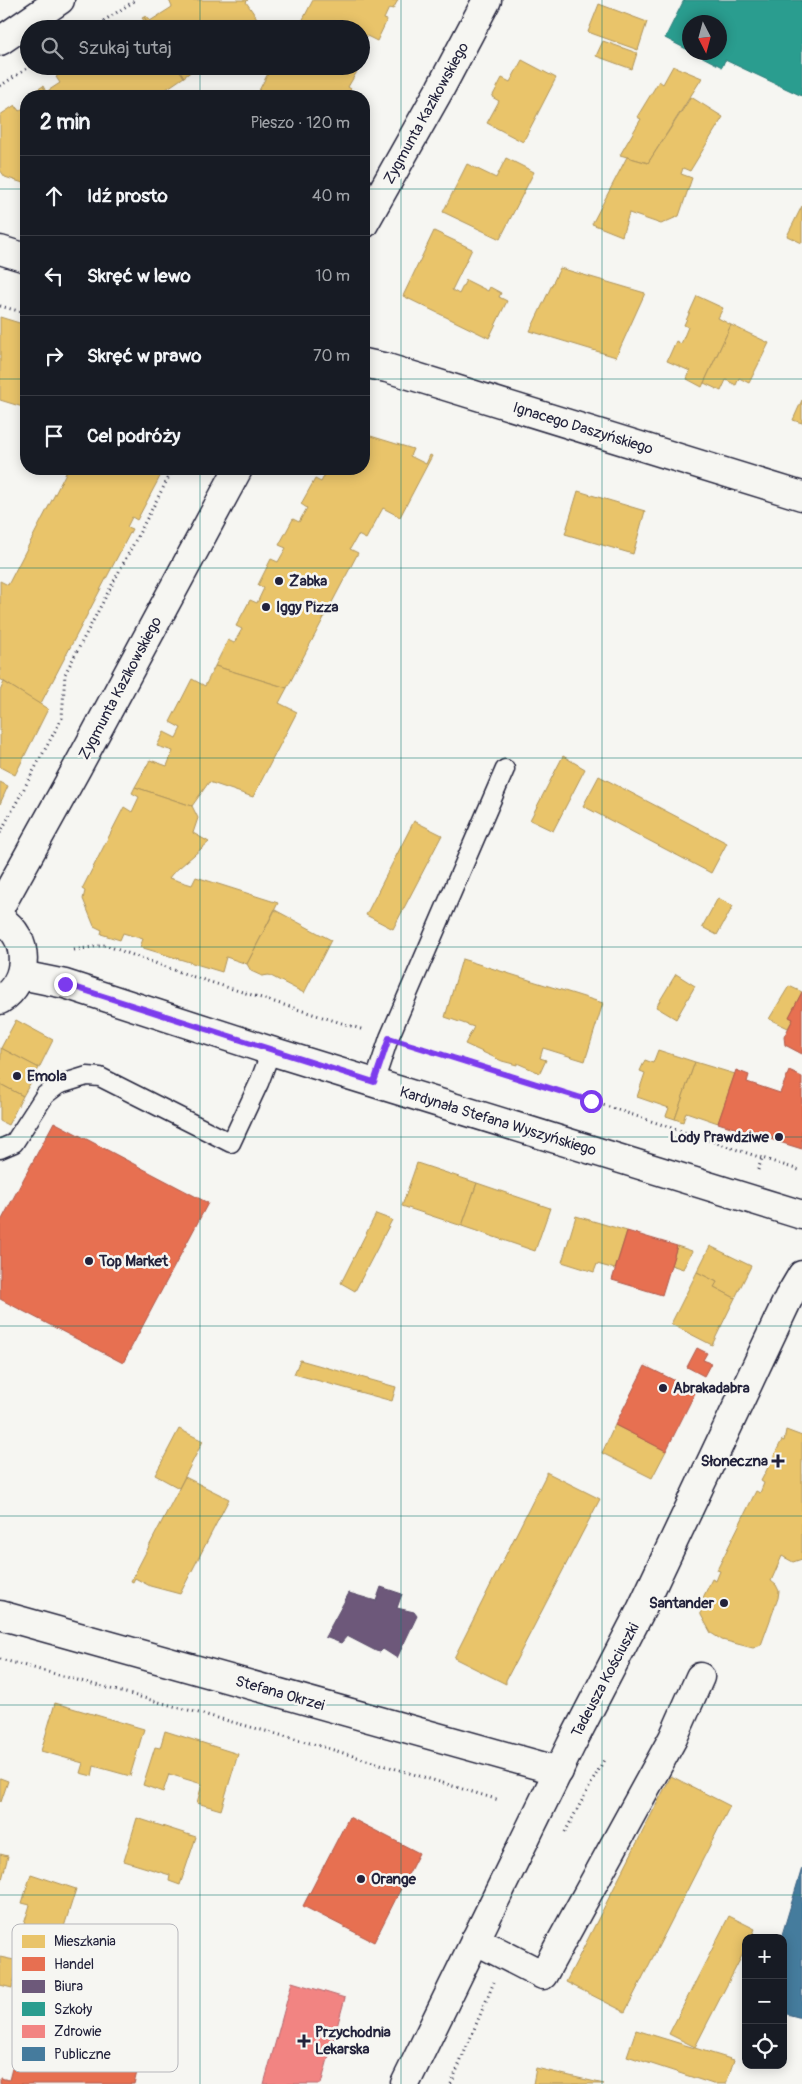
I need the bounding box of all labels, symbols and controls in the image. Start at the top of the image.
north arrow [682,15,727,60]
search box [20,20,370,75]
icon: search [38,34,66,62]
text: Szukaj tutaj [78,36,172,60]
street label: Zygmunta Kazikowskiego [380,39,473,187]
text: 2 min [40,109,90,136]
text: Pieszo · 120 m [250,113,350,133]
icon: ahead [40,182,68,210]
text: Idź prosto [87,184,168,208]
text: 40 m [312,186,350,206]
icon: left [40,262,68,290]
text: Skręć w lewo [87,264,191,288]
text: 10 m [315,266,350,286]
icon: right [40,342,68,370]
text: Skręć w prawo [87,344,201,368]
text: 70 m [313,346,350,366]
street label: Ignacego Daszyńskiego [510,398,655,459]
icon: arrive [40,422,68,450]
text: Cel podróży [87,424,180,448]
place label: Żabka [289,572,327,591]
marker: Żabka [273,575,285,587]
place label: Iggy Pizza [276,598,339,617]
marker: Iggy Pizza [260,601,272,613]
street label: Zygmunta Kazikowskiego [75,614,166,763]
route end [54,973,77,996]
place label: Emola [27,1067,67,1086]
marker: Emola [11,1070,23,1082]
street label: Kardynała Stefana Wyszyńskiego [397,1082,598,1160]
route start [580,1090,603,1113]
place label: Lody Prawdziwe [670,1128,770,1147]
marker: Lody Prawdziwe [773,1131,785,1143]
place label: Top Market [98,1252,169,1271]
marker: Top Market [83,1255,95,1267]
place label: Abrakadabra [673,1379,750,1398]
marker: Abrakadabra [657,1382,669,1394]
place label: Słoneczna [701,1452,768,1471]
marker: Słoneczna [772,1455,784,1467]
place label: Santander [649,1594,715,1613]
marker: Santander [718,1597,730,1609]
street label: Tadeusza Kościuszki [567,1620,644,1741]
street label: Stefana Okrzei [233,1672,327,1715]
place label: Orange [371,1870,416,1889]
marker: Orange [355,1873,367,1885]
legend [12,1924,178,2072]
text: Mieszkania [54,1933,116,1950]
map controls [742,1934,787,2069]
button: + [742,1934,787,1979]
text: Handel [54,1956,94,1973]
text: Biura [54,1978,83,1995]
button: − [742,1979,787,2024]
text: Szkoły [54,2001,92,2018]
text: Zdrowie [54,2023,101,2040]
place label: Przychodnia Lekarska [315,2023,391,2059]
button: locate [742,2024,787,2069]
marker: Przychodnia Lekarska [297,2034,311,2048]
text: Publiczne [54,2046,111,2063]

